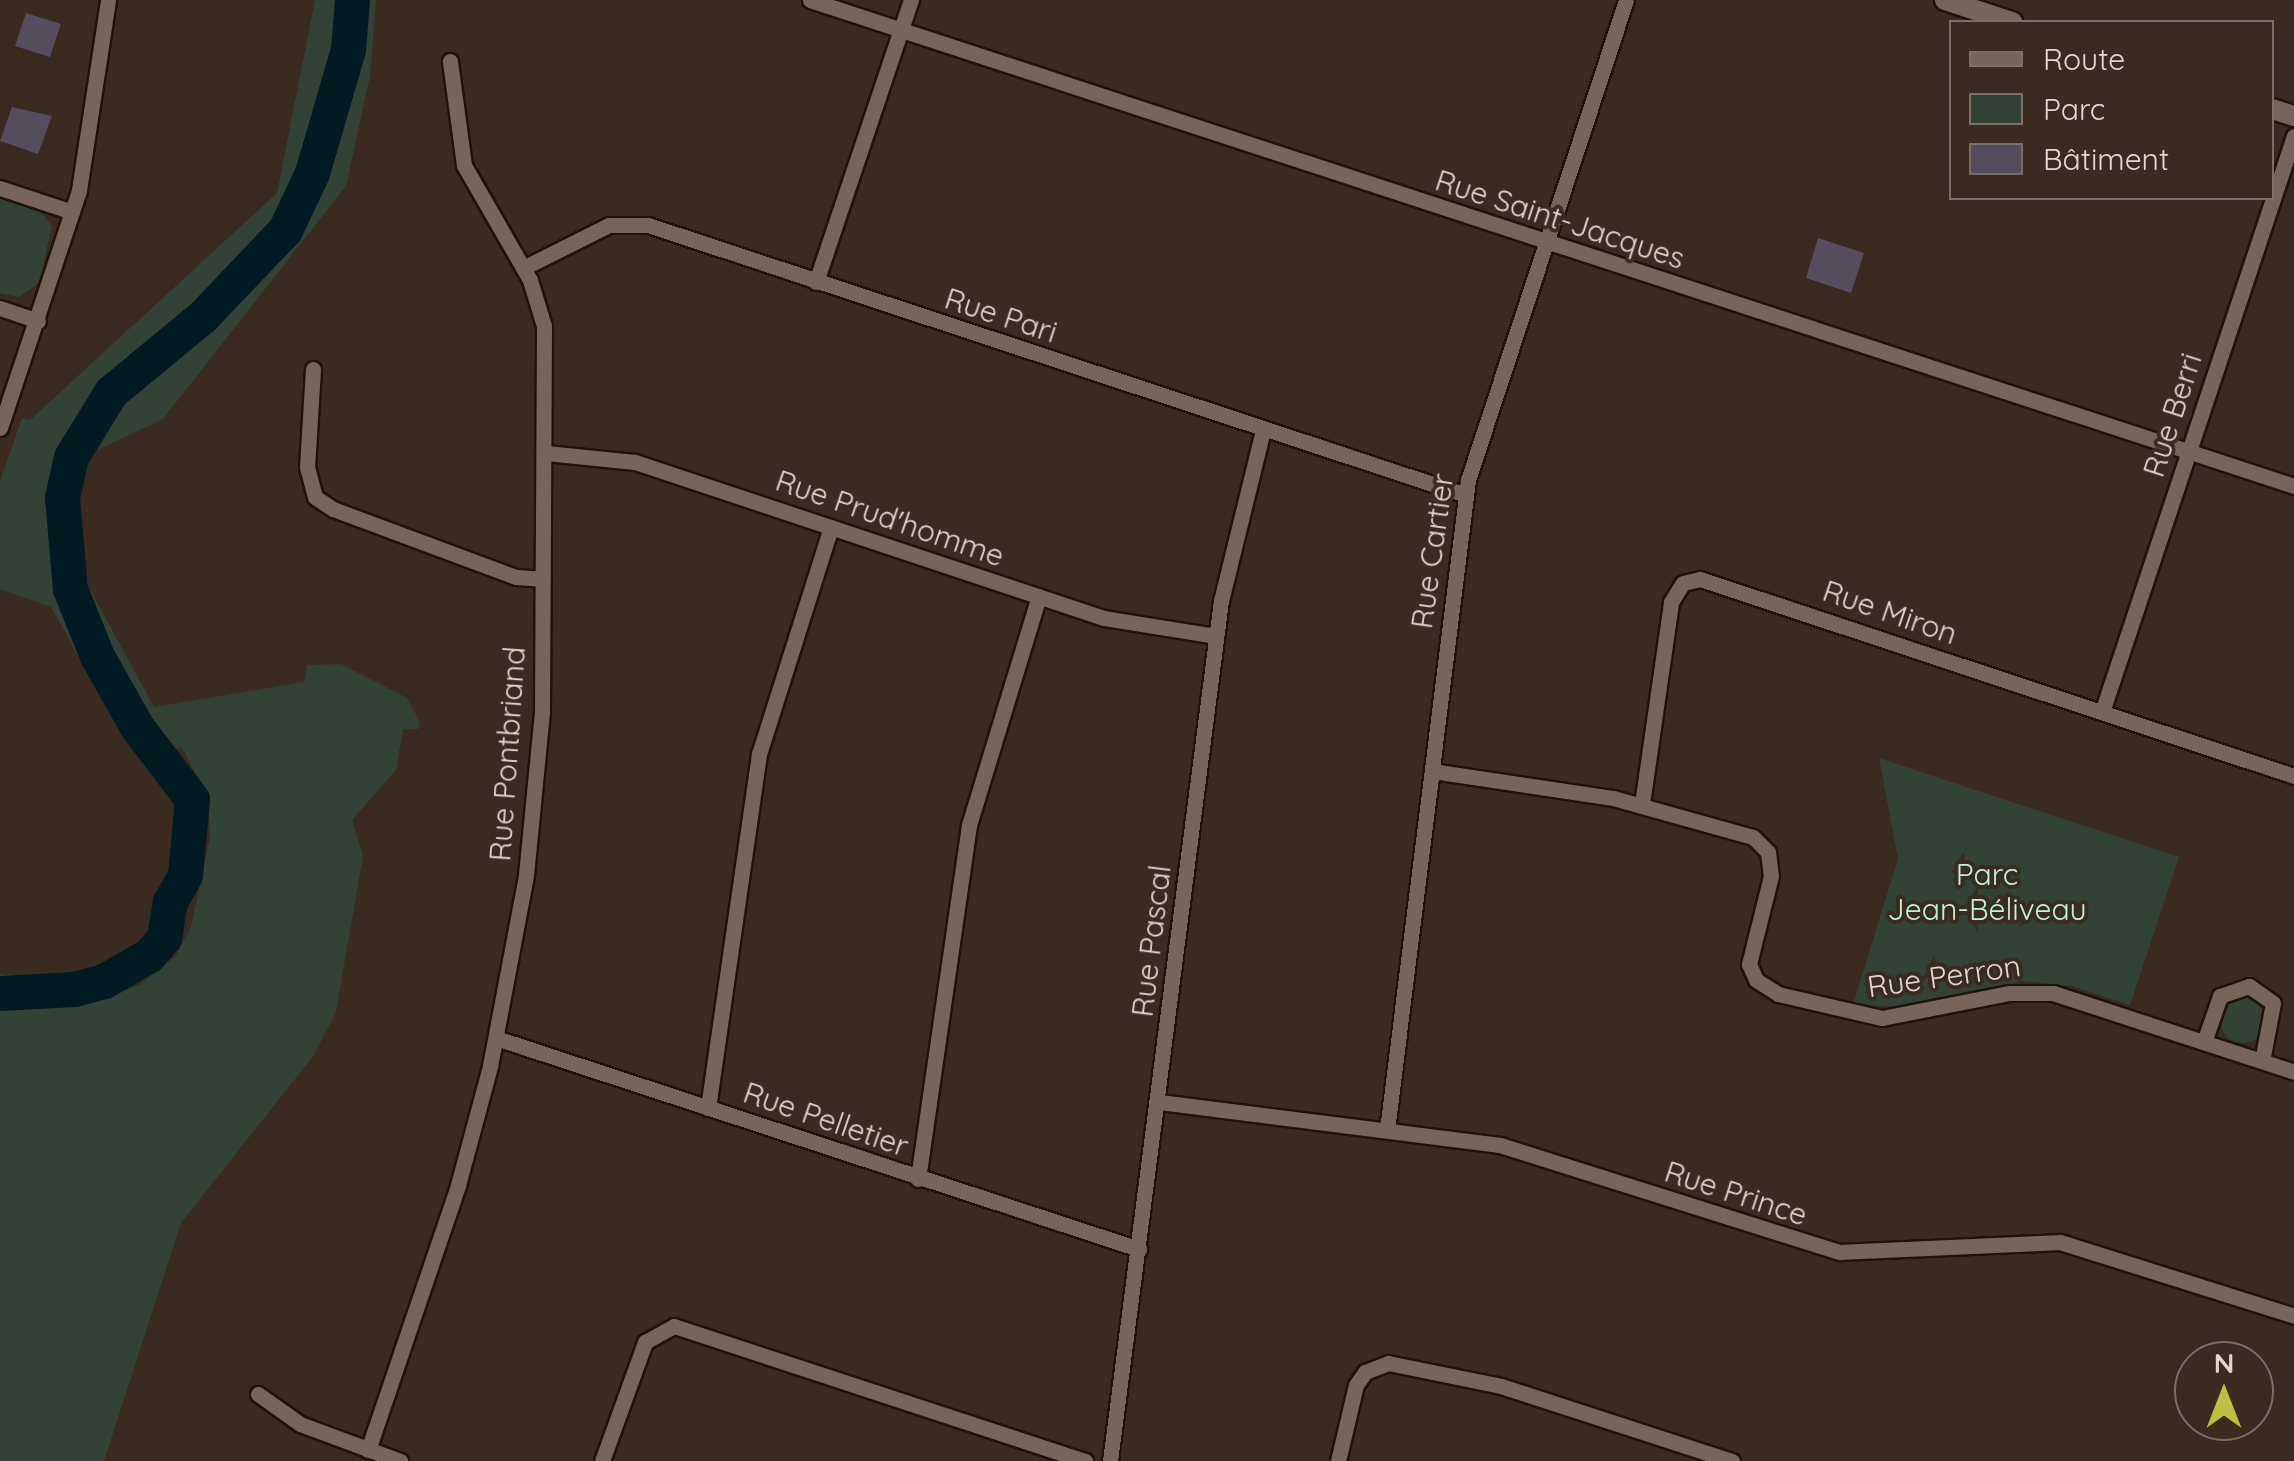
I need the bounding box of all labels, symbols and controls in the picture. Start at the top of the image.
legend [1949,20,2274,200]
text: Route [2043,40,2125,78]
text: Parc [2043,90,2105,128]
text: Bâtiment [2043,140,2169,178]
street label: Rue Saint-Jacques [1431,162,1689,276]
street label: Rue Pari [940,280,1062,350]
street label: Rue Berri [2135,349,2209,481]
street label: Rue Prud'homme [771,462,1009,574]
street label: Rue Cartier [1403,471,1461,631]
street label: Rue Miron [1818,572,1962,652]
street label: Rue Pontbriand [482,645,532,863]
park label: Parc Jean-Béliveau [1888,856,2086,926]
street label: Rue Pascal [1124,863,1178,1019]
street label: Rue Perron [1865,947,2023,1005]
street label: Rue Pelletier [739,1074,913,1164]
street label: Rue Prince [1660,1153,1812,1233]
north arrow [2174,1341,2274,1441]
text: N [2214,1345,2234,1380]

